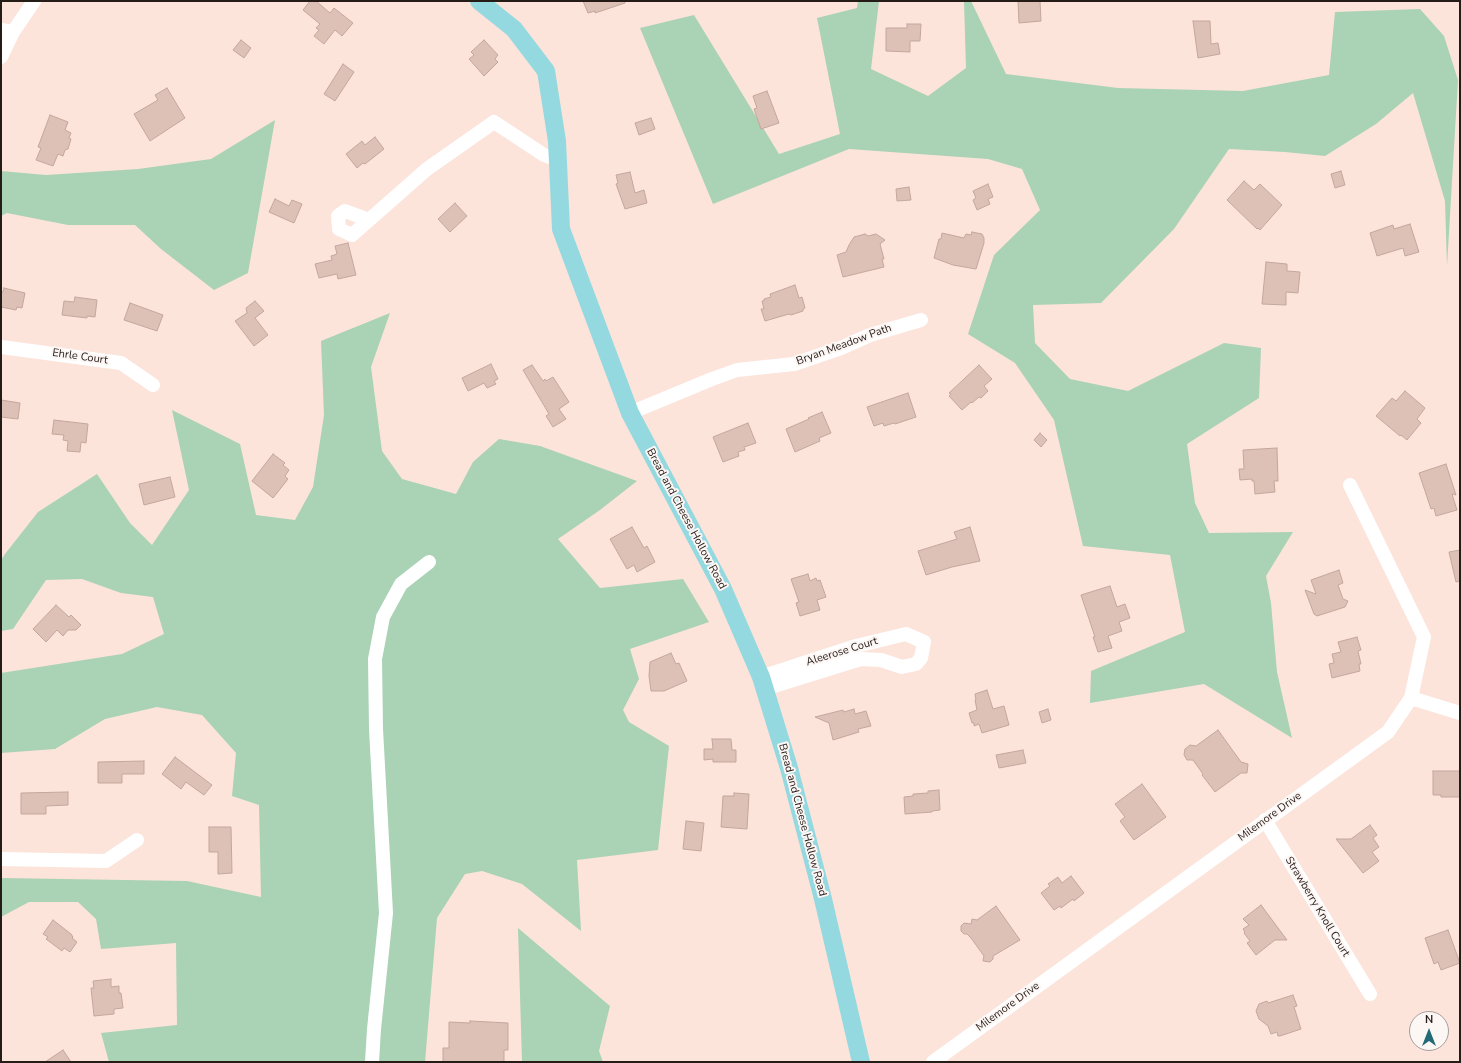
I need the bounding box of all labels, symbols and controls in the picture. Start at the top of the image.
street label: Bryan Meadow Path [795,322,893,368]
street label: Ehrle Court [51,347,109,367]
street label: Bread and Cheese Hollow Road [643,446,729,592]
street label: Aleerose Court [805,635,879,669]
street label: Bread and Cheese Hollow Road [775,742,829,898]
street label: Milemore Drive [1236,790,1304,844]
street label: Strawberry Knoll Court [1282,855,1352,959]
street label: Milemore Drive [974,980,1042,1034]
north arrow [1409,1011,1449,1051]
text: N [1425,1012,1433,1027]

